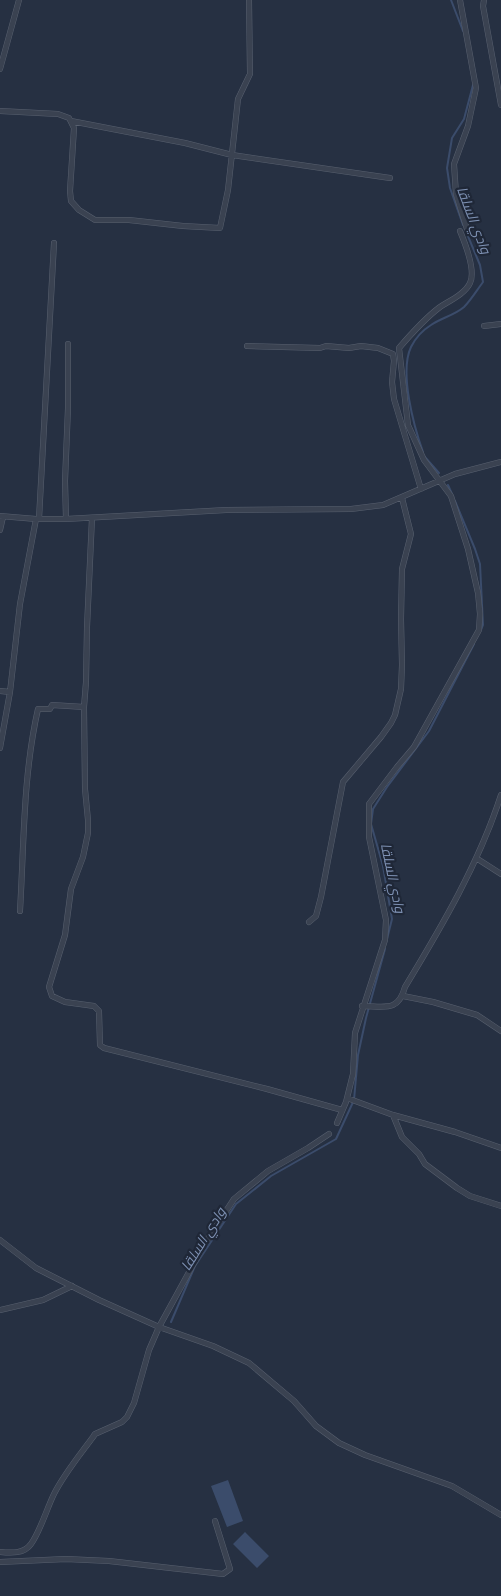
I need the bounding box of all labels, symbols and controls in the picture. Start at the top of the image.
water label: وادي السلقا [450,184,495,259]
water label: وادي السلقا [374,842,408,917]
water label: وادي السلقا [177,1204,233,1275]

